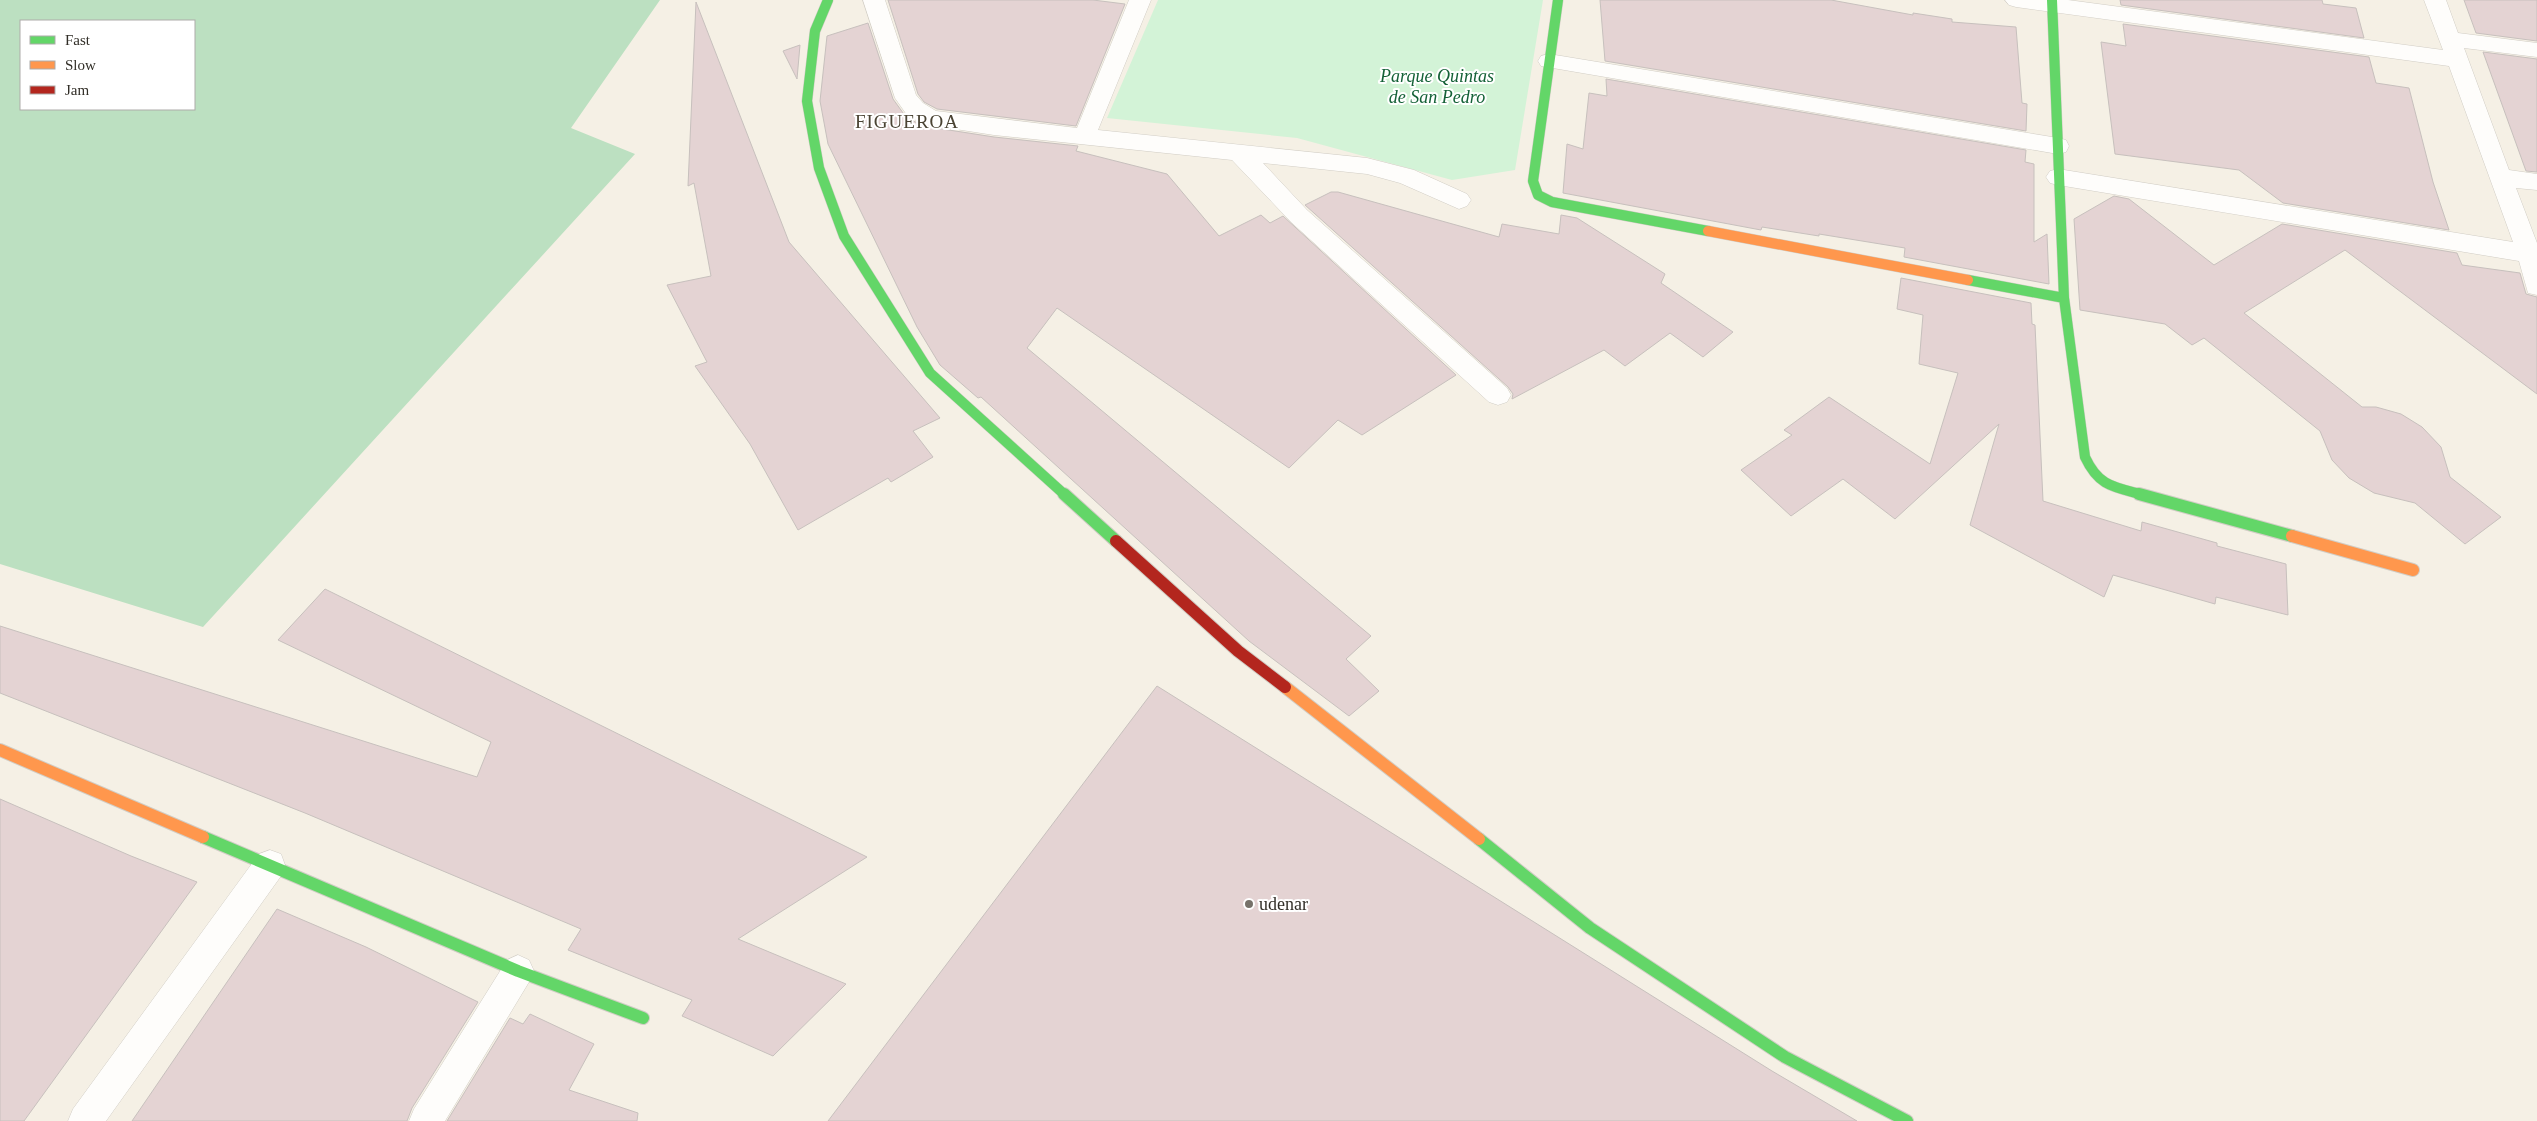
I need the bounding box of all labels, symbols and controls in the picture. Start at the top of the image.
legend [20,20,195,110]
text: Fast [65,32,91,48]
text: Slow [65,57,96,73]
park label: Parque Quintas de San Pedro [1379,66,1494,107]
text: Jam [65,82,89,98]
district label: FIGUEROA [855,111,959,132]
place label: udenar [1259,894,1308,914]
marker: udenar [1243,898,1255,910]

